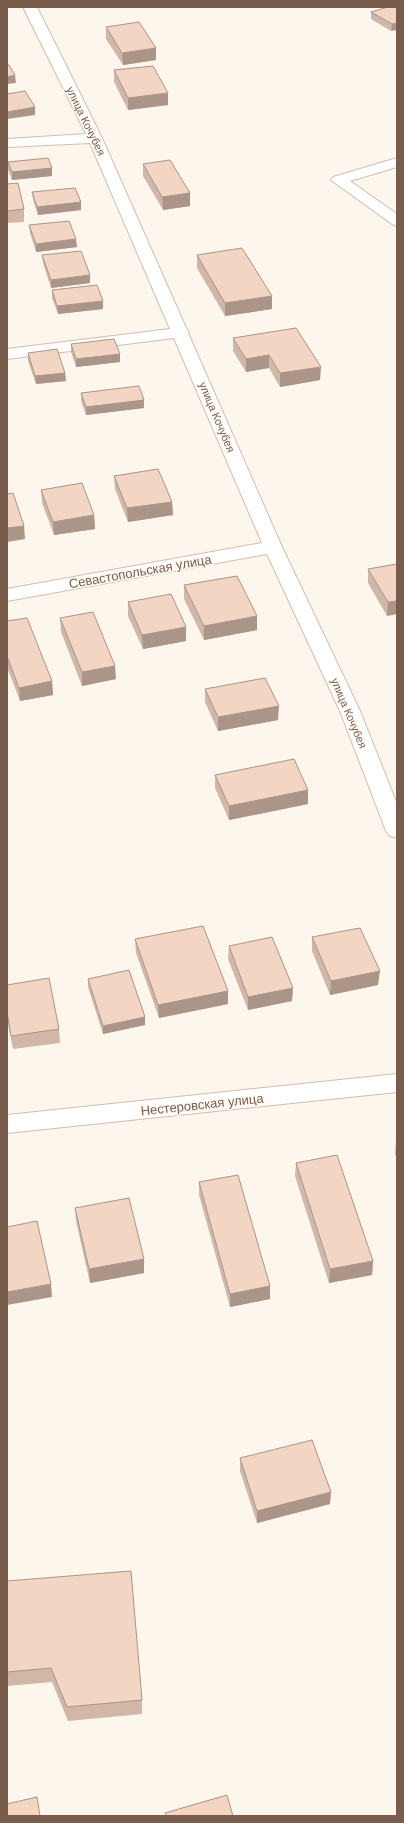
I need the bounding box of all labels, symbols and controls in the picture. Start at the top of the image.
street label: улица Кочубея [64,85,108,157]
street label: улица Кочубея [197,380,237,454]
street label: Севастопольская улица [68,551,213,591]
street label: улица Кочубея [329,676,369,750]
street label: Нестеровская улица [140,1091,265,1118]

